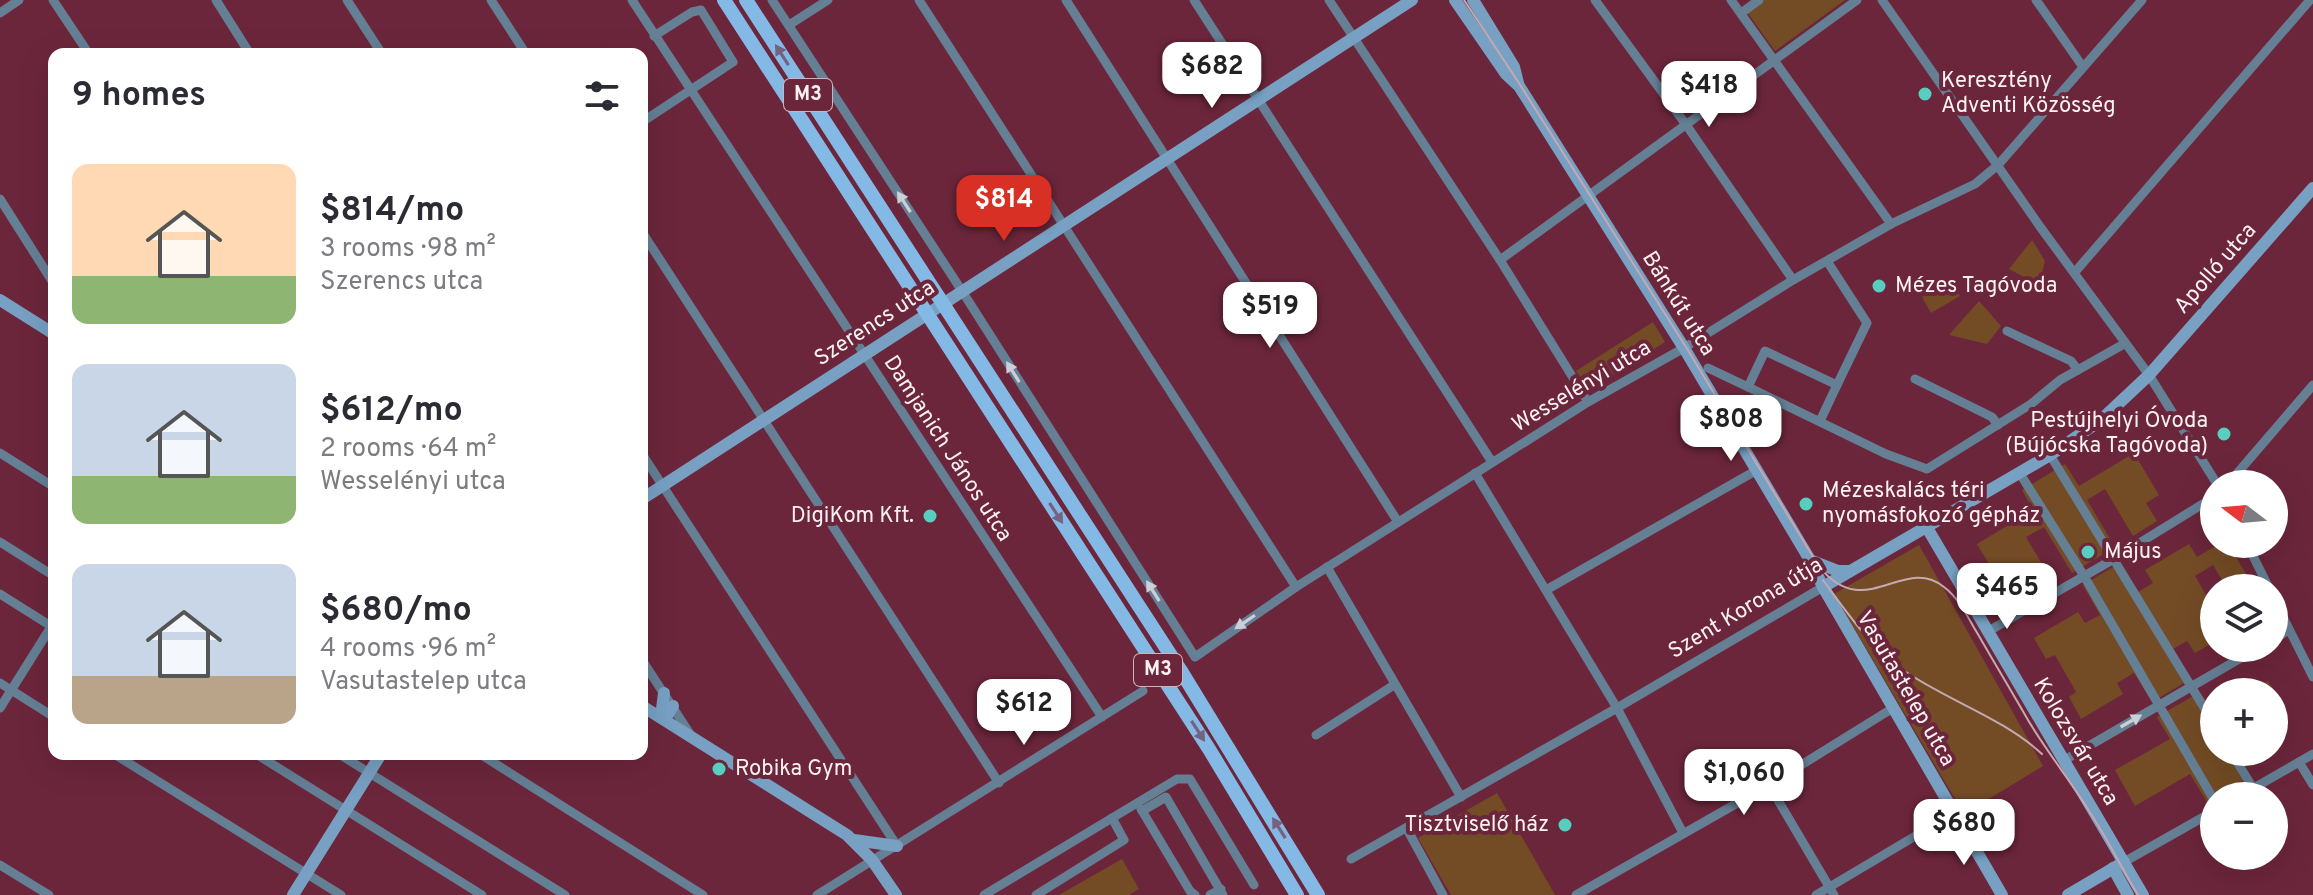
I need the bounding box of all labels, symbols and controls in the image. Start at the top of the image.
pin: $682 [1165,42,1259,110]
one-way arrow [775,44,789,66]
text: $682 [1180,51,1244,84]
pin: $418 [1662,61,1756,129]
place label: Keresztény Adventi Közösség [1941,68,2116,120]
text: $418 [1679,70,1739,103]
icon: filters [580,74,624,118]
text: 9 homes [72,75,206,118]
road number: M3 [784,79,832,111]
marker: Keresztény Adventi Közösség [1916,85,1934,103]
pin: $814 [957,175,1051,243]
text: $814 [974,184,1034,217]
text: $814/mo [320,190,464,233]
one-way arrow [896,191,911,212]
icon: home [136,196,232,292]
street label: Apolló utca [2169,218,2263,320]
text: 3 rooms · 98 m² [320,233,496,266]
street label: Bánkút utca [1635,247,1721,361]
text: Szerencs utca [320,266,483,299]
place label: Mézes Tagóvoda [1895,273,2057,300]
street label: Szerencs utca [810,275,940,373]
marker: Mézes Tagóvoda [1870,277,1888,295]
pin: $519 [1223,282,1317,350]
text: $519 [1241,291,1299,324]
street label: Wesselényi utca [1508,335,1656,439]
street label: Damjanich János utca [877,351,1017,547]
one-way arrow [1006,361,1021,382]
text: $612/mo [320,390,463,433]
pin: $808 [1684,395,1778,463]
icon: home [136,396,232,492]
text: $808 [1698,404,1764,437]
place label: Pestújhelyi Óvoda (Bújócska Tagóvoda) [2005,405,2208,460]
marker: Pestújhelyi Óvoda (Bújócska Tagóvoda) [2215,425,2233,443]
text: 2 rooms · 64 m² [320,433,496,466]
text: Wesselényi utca [320,466,506,499]
north arrow [2200,470,2288,558]
map controls [2200,470,2288,870]
place label: Mézeskalács téri nyomásfokozó gépház [1822,478,2040,530]
marker: Mézeskalács téri nyomásfokozó gépház [1797,495,1815,513]
one-way arrow [1048,502,1062,524]
place label: DigiKom Kft. [791,503,914,530]
marker: DigiKom Kft. [921,507,939,525]
place label: Május [2104,539,2162,566]
marker: Május [2079,543,2097,561]
street label: Szent Korona útja [1664,552,1828,666]
pin: $465 [1960,563,2054,631]
text: $465 [1975,572,2039,605]
button: layers [2200,574,2288,662]
one-way arrow [1146,580,1160,602]
text: $680/mo [320,590,472,633]
icon: home [136,596,232,692]
street label: Vasutastelep utca [1850,607,1960,771]
one-way arrow [1235,614,1256,629]
text: 4 rooms · 96 m² [320,633,496,666]
road number: M3 [1134,654,1182,686]
text: Vasutastelep utca [320,666,527,699]
street label: Kolozsvár utca [2026,673,2124,811]
button: + [2200,678,2288,766]
pin: $612 [977,679,1071,747]
text: $612 [995,688,1053,721]
one-way arrow [2120,714,2142,728]
one-way arrow [1190,720,1204,742]
pin: $1,060 [1679,749,1809,817]
place label: Robika Gym [735,756,852,783]
text: $1,060 [1703,758,1786,791]
marker: Robika Gym [710,760,728,778]
button: − [2200,782,2288,870]
pin: $680 [1917,799,2011,867]
text: $680 [1932,808,1996,841]
place label: Tisztviselő ház [1404,812,1549,839]
marker: Tisztviselő ház [1556,816,1574,834]
one-way arrow [1272,817,1286,839]

